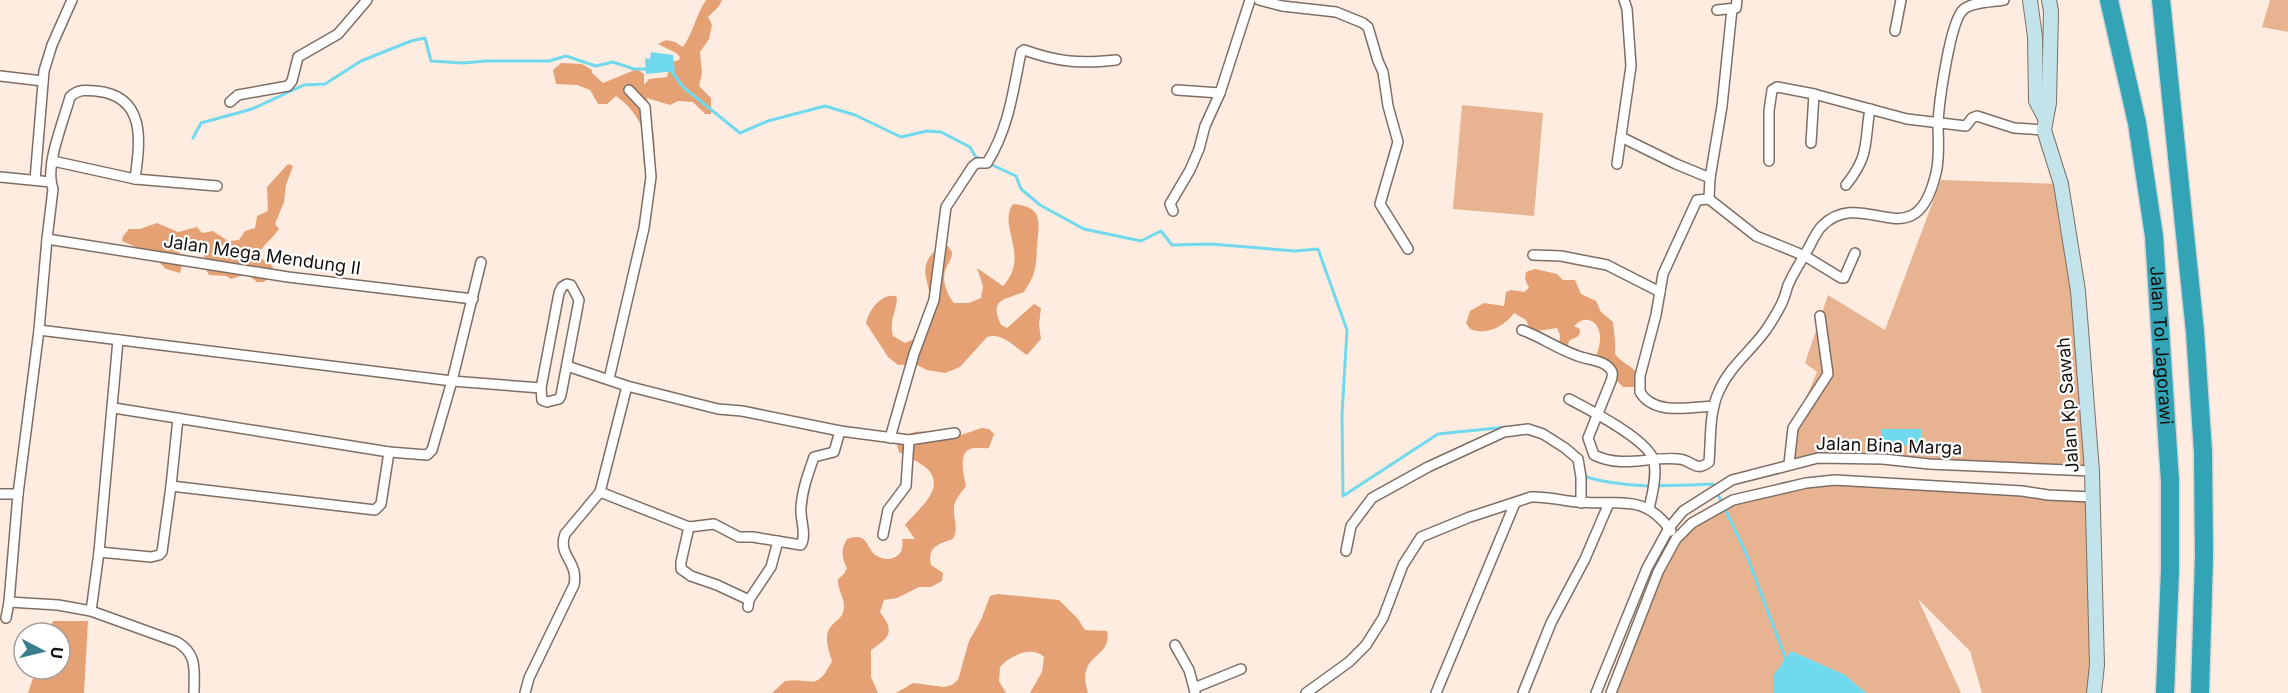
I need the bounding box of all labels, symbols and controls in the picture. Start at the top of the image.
street label: Jalan Mega Mendung II [162,230,362,279]
street label: Jalan Tol Jagorawi [2146,265,2177,425]
street label: Jalan Kp Sawah [2052,337,2083,474]
street label: Jalan Bina Marga [1815,432,1963,459]
north arrow [12,621,72,681]
text: U [46,646,68,660]

